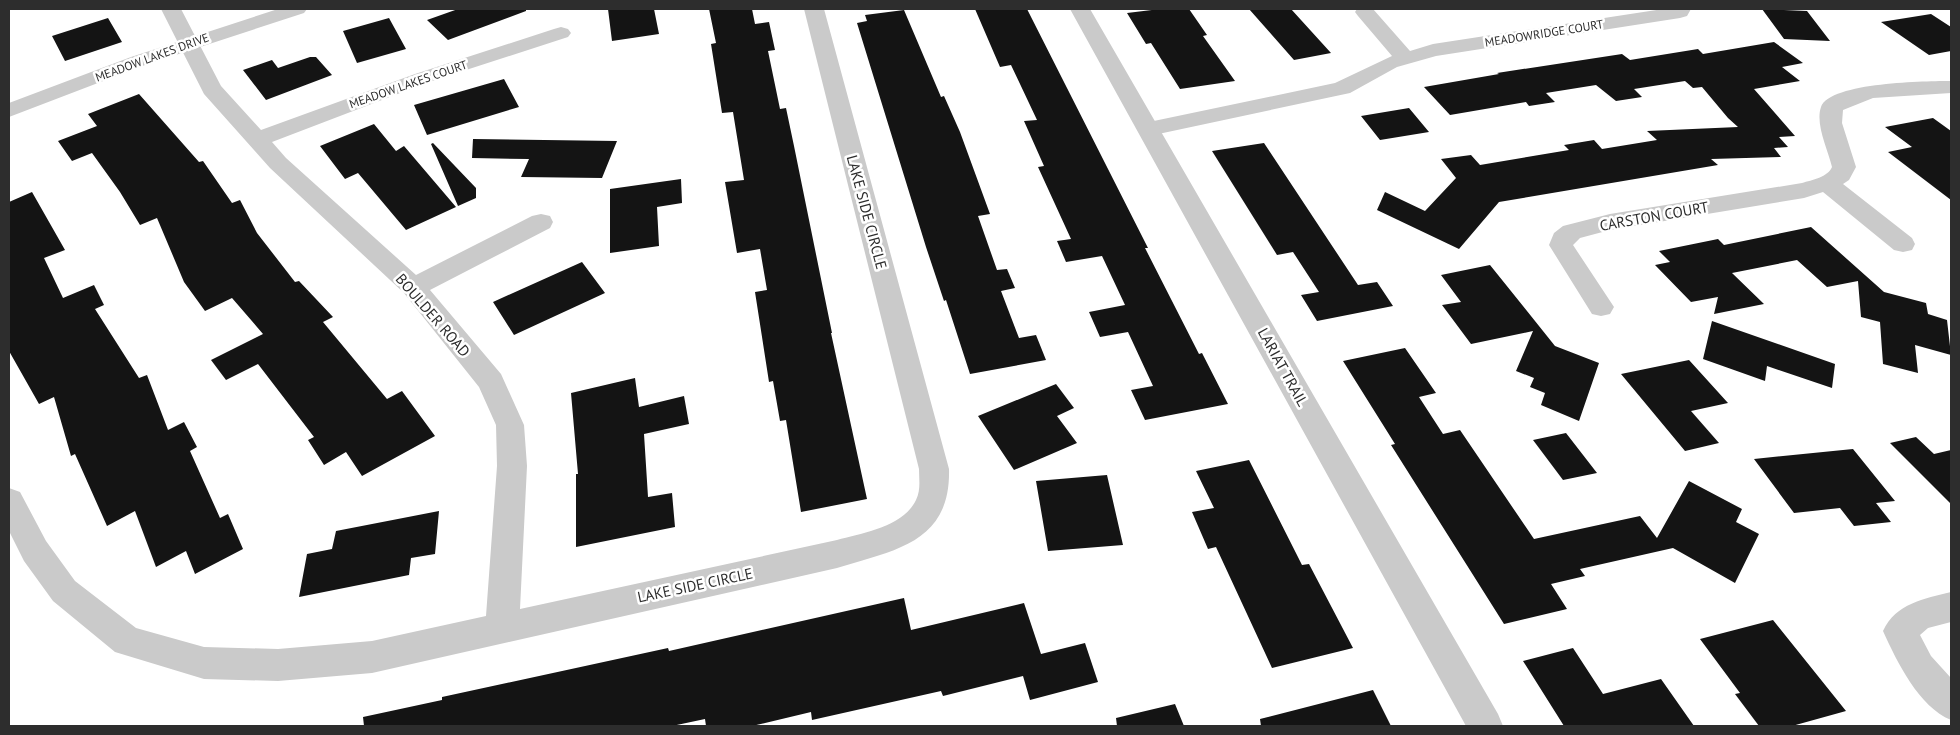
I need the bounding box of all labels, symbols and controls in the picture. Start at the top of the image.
street label: MEADOWRIDGE COURT [1484,16,1605,50]
street label: MEADOW LAKES DRIVE [93,29,211,85]
street label: MEADOW LAKES COURT [347,57,469,111]
street label: LAKE SIDE CIRCLE [843,153,891,271]
street label: CARSTON COURT [1598,197,1711,235]
street label: BOULDER ROAD [392,269,474,361]
street label: LARIAT TRAIL [1254,324,1312,410]
street label: LAKE SIDE CIRCLE [636,563,754,607]

